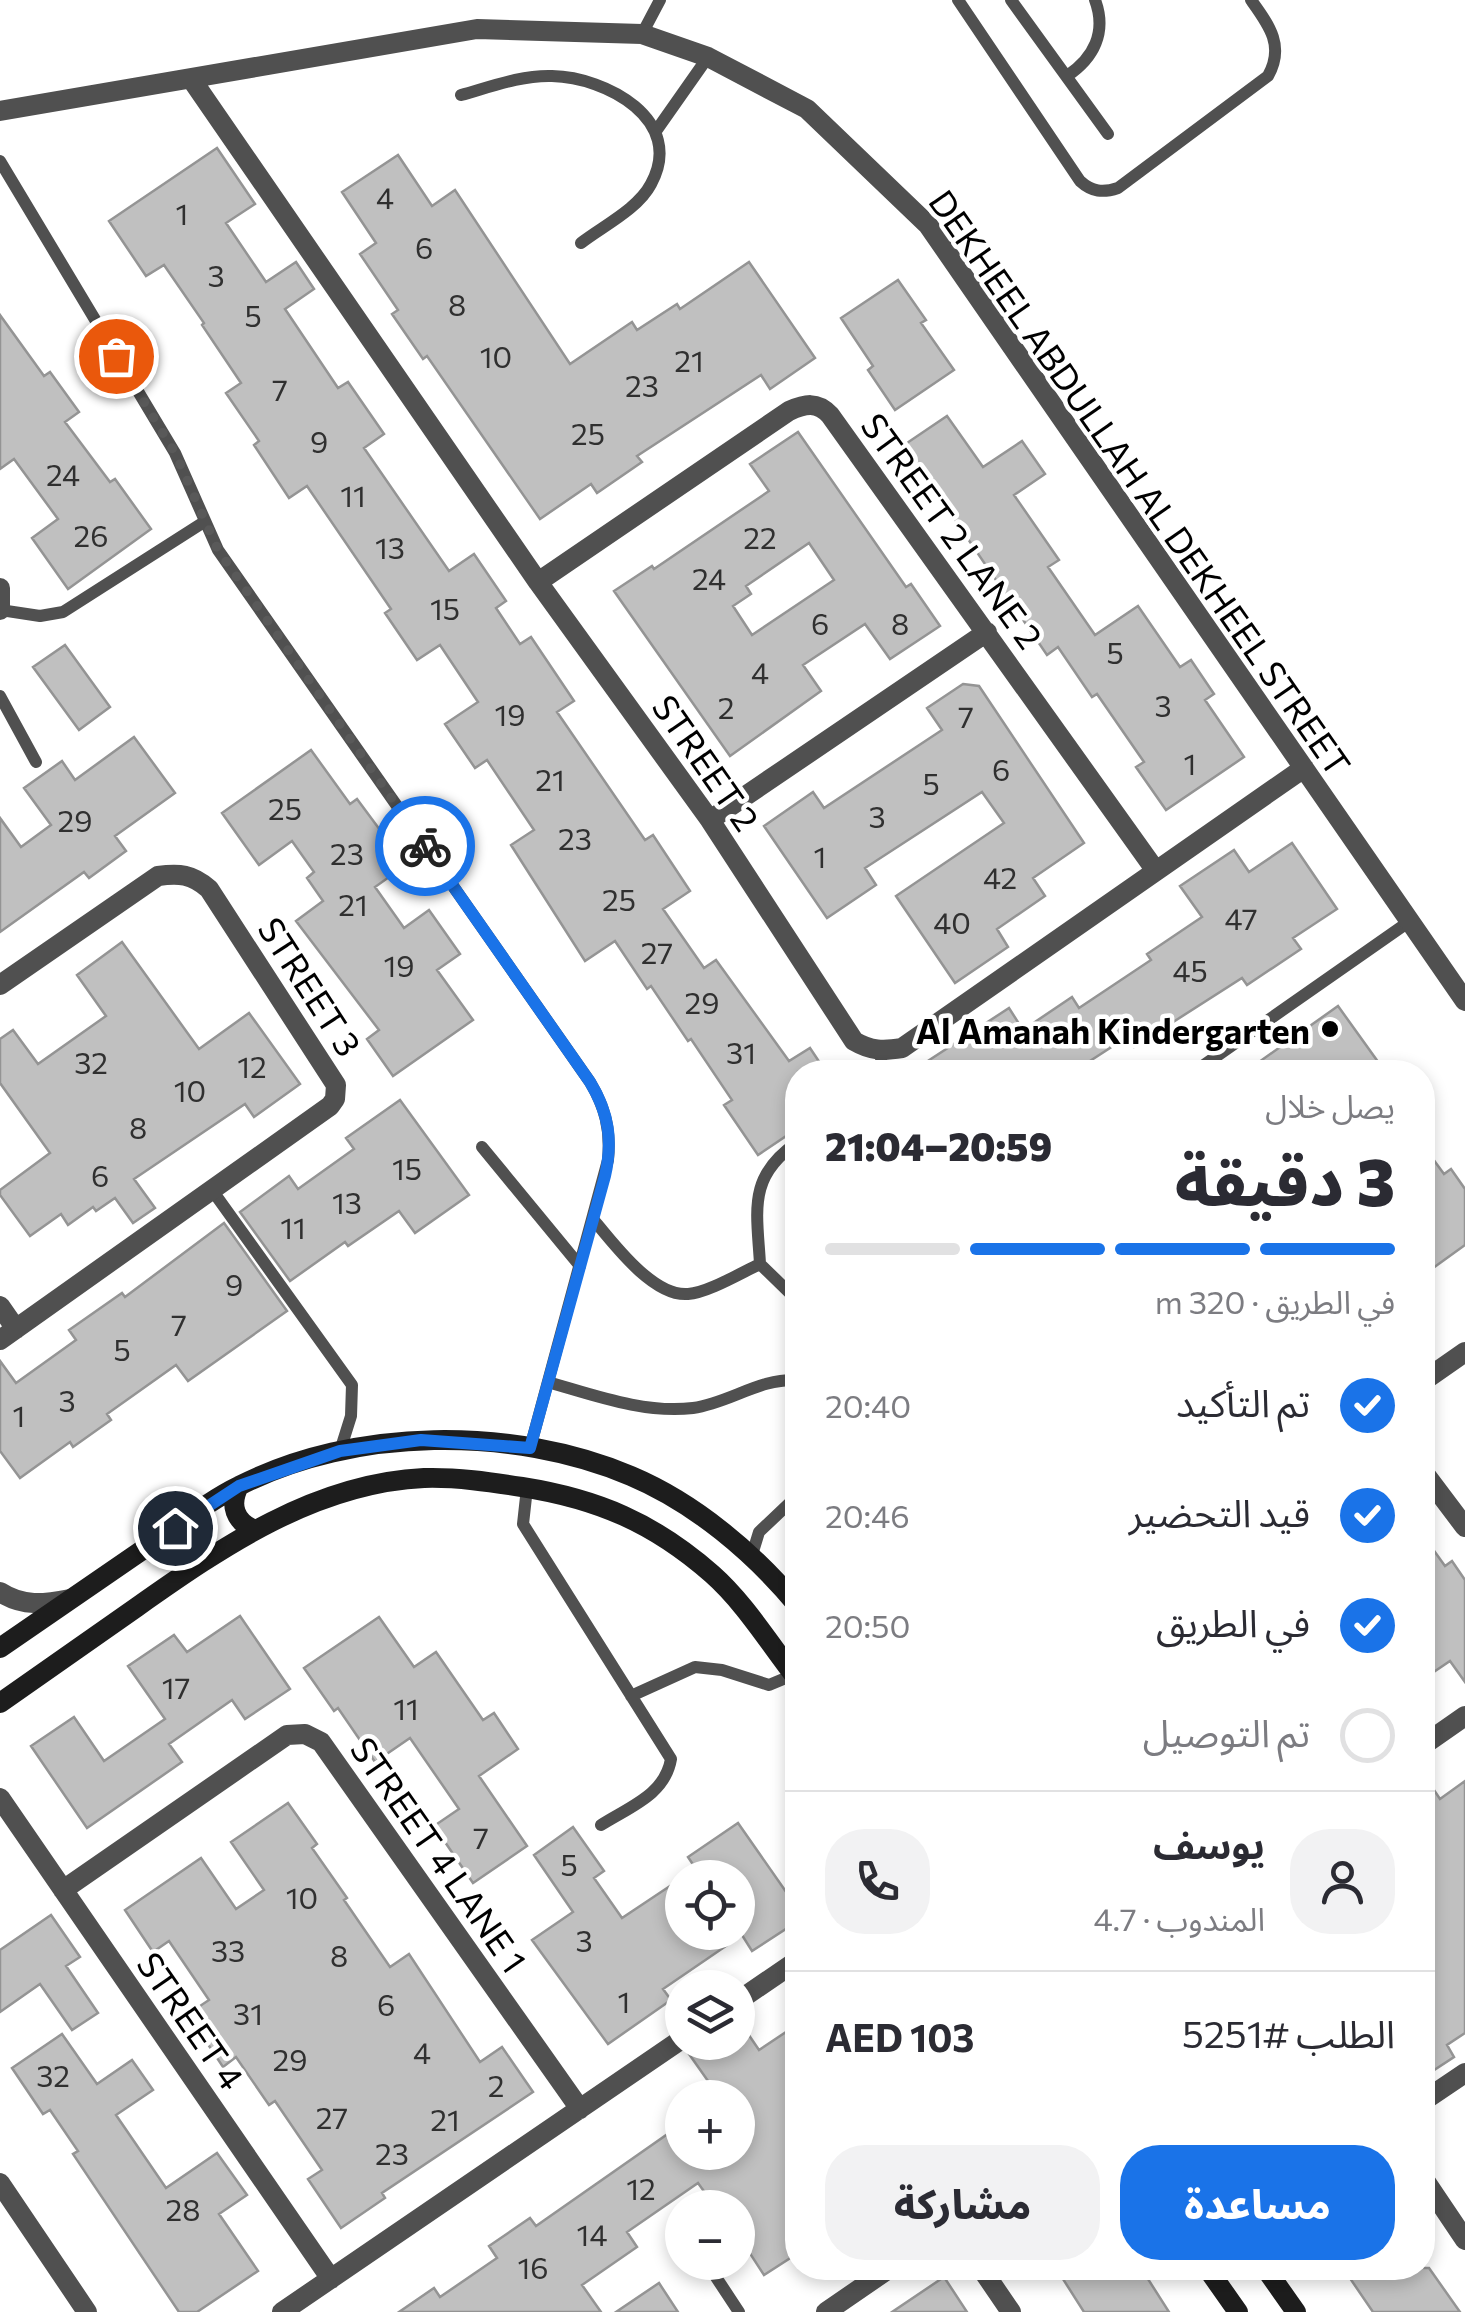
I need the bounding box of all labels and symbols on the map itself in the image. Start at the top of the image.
house number: 4 [376,178,394,215]
street label: DEKHEEL ABDULLAH AL DEKHEEL STREET [921,181,1361,783]
house number: 1 [176,194,188,231]
house number: 6 [415,228,433,265]
house number: 3 [207,256,225,293]
house number: 8 [448,285,466,322]
house number: 5 [244,296,262,333]
pin [74,314,159,399]
house number: 10 [480,337,512,374]
house number: 21 [674,341,704,378]
house number: 23 [625,366,659,403]
house number: 7 [272,370,288,407]
street label: STREET 2 LANE 2 [853,404,1053,656]
house number: 25 [571,414,605,451]
house number: 9 [310,422,328,459]
house number: 24 [46,455,80,492]
house number: 11 [340,476,366,513]
house number: 26 [74,516,108,553]
house number: 22 [743,518,777,555]
house number: 13 [375,528,405,565]
house number: 24 [692,559,726,596]
house number: 15 [430,589,460,626]
house number: 6 [811,604,829,641]
house number: 8 [891,604,909,641]
house number: 5 [1106,633,1124,670]
house number: 4 [751,653,769,690]
street label: STREET 2 [645,686,769,838]
house number: 3 [1154,686,1172,723]
house number: 2 [718,688,734,725]
house number: 19 [494,695,526,732]
house number: 7 [958,697,974,734]
house number: 1 [1184,744,1196,781]
house number: 6 [992,750,1010,787]
house number: 21 [535,760,565,797]
house number: 5 [922,764,940,801]
house number: 25 [268,789,302,826]
courier [375,796,475,896]
house number: 3 [868,797,886,834]
house number: 29 [58,801,92,838]
house number: 23 [558,819,592,856]
house number: 23 [330,834,364,871]
house number: 1 [814,837,826,874]
house number: 42 [983,858,1017,895]
house number: 25 [602,880,636,917]
house number: 21 [338,885,368,922]
house number: 47 [1224,899,1258,936]
house number: 40 [933,903,971,940]
street label: STREET 3 [250,909,372,1063]
house number: 27 [641,933,673,970]
house number: 19 [383,946,415,983]
house number: 45 [1172,951,1208,988]
house number: 29 [685,983,719,1020]
place label: Al Amanah Kindergarten [916,1008,1310,1051]
marker: Al Amanah Kindergarten [1319,1018,1341,1040]
house number: 31 [726,1033,756,1070]
house number: 32 [74,1043,108,1080]
house number: 12 [237,1047,267,1084]
house number: 10 [174,1071,206,1108]
house number: 8 [129,1108,147,1145]
house number: 15 [392,1149,422,1186]
house number: 6 [91,1156,109,1193]
house number: 13 [332,1183,362,1220]
house number: 11 [280,1208,306,1245]
house number: 9 [225,1265,243,1302]
house number: 7 [171,1305,187,1342]
house number: 5 [113,1330,131,1367]
house number: 3 [58,1381,76,1418]
house number: 1 [13,1396,25,1433]
pin [133,1486,218,1571]
house number: 17 [162,1668,190,1705]
house number: 11 [393,1689,419,1726]
street label: STREET 4 LANE 1 [343,1728,537,1980]
house number: 7 [473,1818,489,1855]
house number: 5 [560,1845,578,1882]
house number: 10 [286,1878,318,1915]
house number: 3 [575,1921,593,1958]
house number: 33 [211,1931,245,1968]
house number: 8 [330,1936,348,1973]
street label: STREET 4 [129,1943,255,2097]
house number: 1 [618,1982,630,2019]
house number: 6 [377,1985,395,2022]
house number: 31 [233,1994,263,2031]
house number: 4 [413,2033,431,2070]
house number: 29 [273,2040,307,2077]
house number: 32 [36,2056,70,2093]
house number: 2 [488,2066,504,2103]
house number: 27 [316,2098,348,2135]
house number: 21 [430,2100,460,2137]
house number: 23 [375,2134,409,2171]
house number: 12 [626,2169,656,2206]
house number: 28 [166,2190,200,2227]
house number: 14 [577,2215,607,2252]
house number: 16 [517,2248,549,2285]

